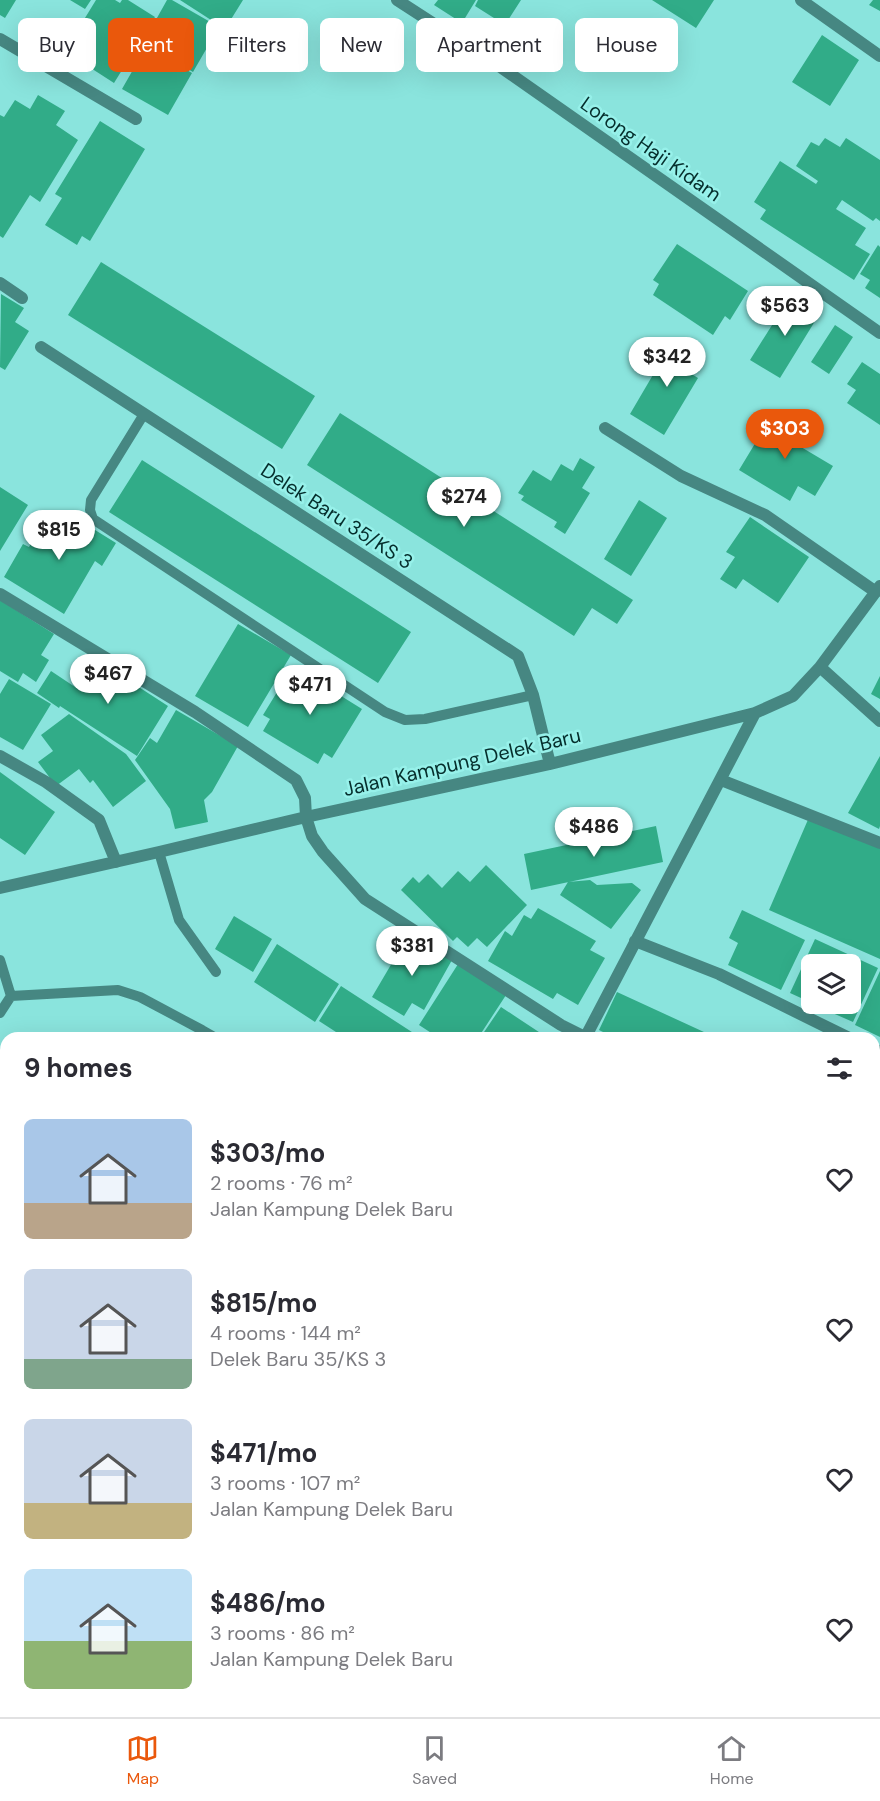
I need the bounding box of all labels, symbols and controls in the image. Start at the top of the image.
chip: Buy [18,18,96,72]
chip: Rent [108,18,194,72]
chip: Filters [206,18,308,72]
chip: New [320,18,404,72]
chip: Apartment [416,18,563,72]
chip: House [575,18,678,72]
street label: Lorong Haji Kidam [576,91,726,207]
pin: $563 [749,286,821,337]
text: $563 [760,292,810,318]
pin: $342 [631,337,703,388]
text: $342 [643,343,691,369]
pin: $303 [749,409,821,460]
text: $303 [760,415,810,441]
street label: Delek Baru 35/KS 3 [256,457,418,575]
pin: $274 [428,477,500,528]
text: $274 [441,483,487,509]
pin: $815 [23,510,95,561]
text: $815 [37,516,81,542]
pin: $467 [72,654,144,705]
text: $467 [84,660,132,686]
pin: $471 [274,665,346,716]
text: $471 [288,671,332,697]
street label: Jalan Kampung Delek Baru [341,722,583,802]
pin: $486 [558,807,630,858]
text: $486 [569,813,619,839]
pin: $381 [376,926,448,977]
text: $381 [390,932,434,958]
map controls [801,954,861,1014]
button: layers [801,954,861,1014]
text: 9 homes [24,1051,133,1085]
icon: filters [823,1052,856,1085]
text: $303/mo [210,1136,325,1170]
icon: home [72,1143,144,1215]
icon: heart [823,1163,856,1196]
text: 2 rooms · 76 m² [210,1170,353,1196]
text: Jalan Kampung Delek Baru [210,1196,453,1222]
text: $815/mo [210,1286,317,1320]
icon: home [72,1293,144,1365]
icon: heart [823,1313,856,1346]
text: 4 rooms · 144 m² [210,1320,361,1346]
text: Delek Baru 35/KS 3 [210,1346,386,1372]
text: $471/mo [210,1436,317,1470]
icon: home [72,1443,144,1515]
icon: heart [823,1463,856,1496]
text: 3 rooms · 107 m² [210,1470,360,1496]
text: Jalan Kampung Delek Baru [210,1496,453,1522]
text: $486/mo [210,1586,326,1620]
icon: home [72,1593,144,1665]
icon: heart [823,1613,856,1646]
text: 3 rooms · 86 m² [210,1620,355,1646]
text: Jalan Kampung Delek Baru [210,1646,453,1672]
tab: Map [126,1732,159,1789]
tab: Saved [412,1732,457,1789]
tab: Home [710,1732,754,1789]

